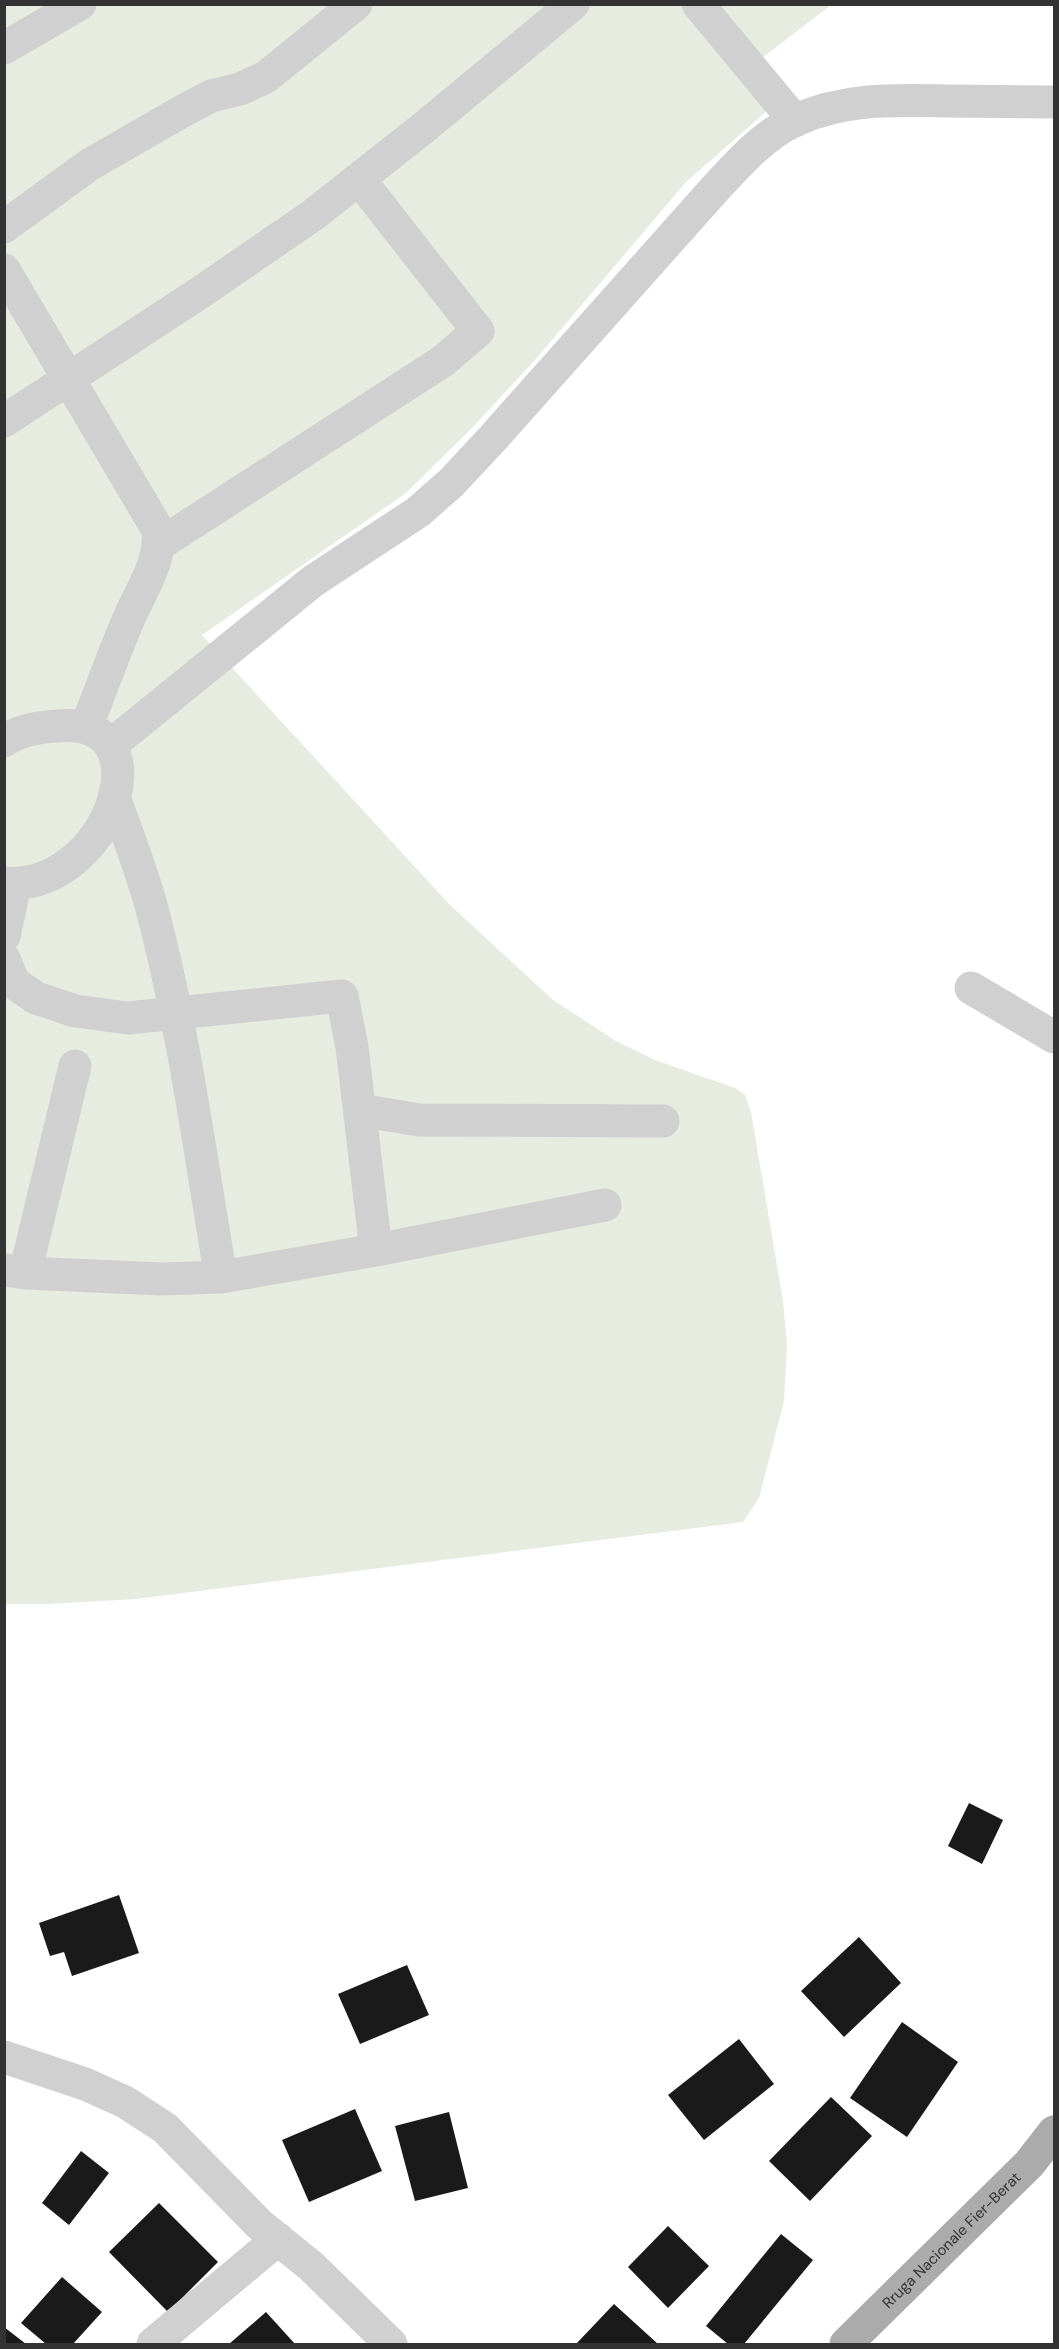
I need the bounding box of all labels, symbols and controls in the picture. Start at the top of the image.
street label: Rruga Nacionale Fier-Berat [878,2168,1025,2313]

